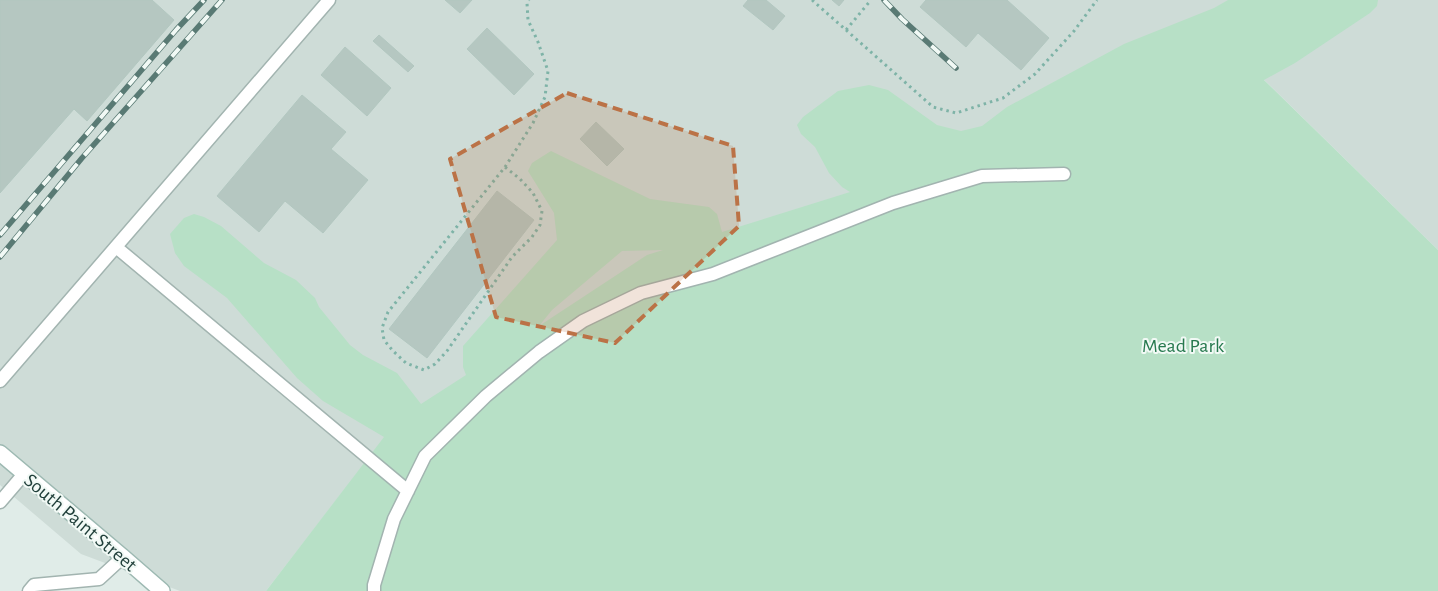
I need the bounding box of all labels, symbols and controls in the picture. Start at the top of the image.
park label: Mead Park [1142,336,1224,356]
street label: South Paint Street [20,470,141,576]

